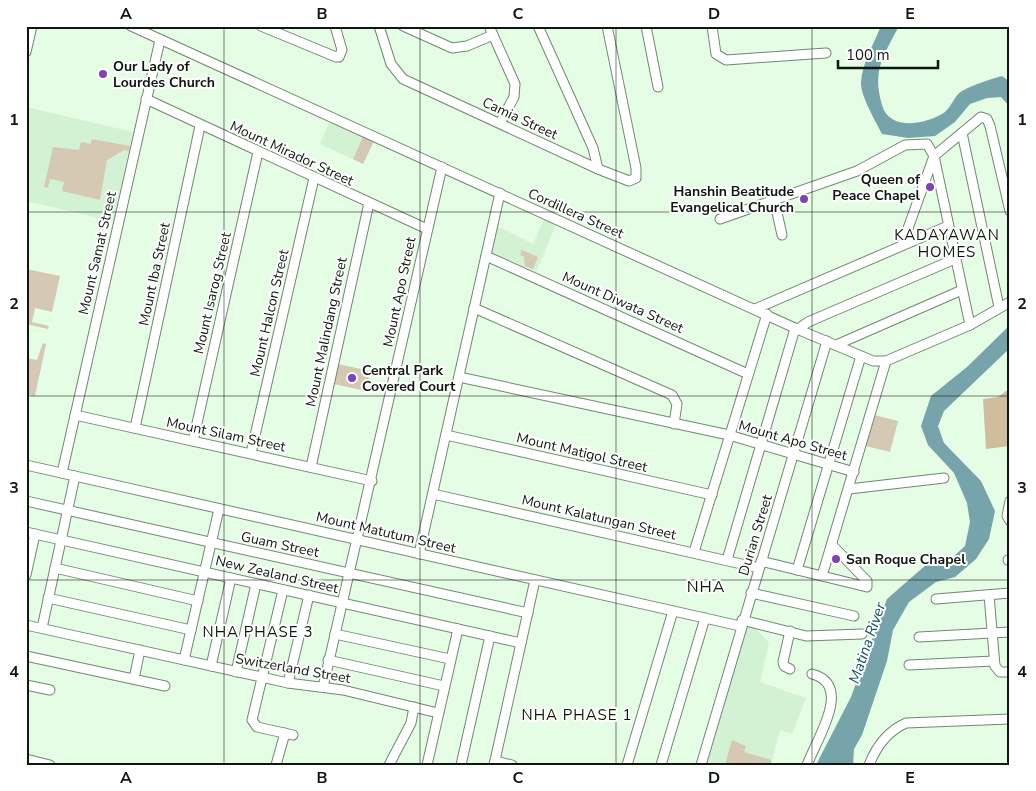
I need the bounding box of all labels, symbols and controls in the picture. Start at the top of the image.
text: A [120,3,132,25]
text: B [316,3,328,25]
text: C [513,3,524,25]
text: D [708,3,720,25]
text: E [905,3,915,25]
scale bar [838,38,938,70]
text: 100 m [846,45,890,65]
place label: Our Lady of Lourdes Church [113,57,215,92]
marker: Our Lady of Lourdes Church [97,68,109,80]
street label: Camia Street [479,93,561,144]
text: 1 [9,109,19,131]
text: 1 [1017,109,1027,131]
street label: Mount Mirador Street [227,116,357,191]
place label: Queen of Peace Chapel [832,170,921,205]
marker: Queen of Peace Chapel [924,181,936,193]
place label: Hanshin Beatitude Evangelical Church [670,182,794,217]
street label: Cordillera Street [525,184,627,243]
street label: Mount Samat Street [74,189,121,317]
marker: Hanshin Beatitude Evangelical Church [798,193,810,205]
street label: Mount Iba Street [134,221,175,327]
district label: KADAYAWAN HOMES [894,225,1000,262]
street label: Mount Isarog Street [189,230,236,356]
street label: Mount Apo Street [379,235,420,349]
street label: Mount Halcon Street [246,248,293,379]
street label: Mount Malindang Street [301,256,352,409]
street label: Mount Diwata Street [559,267,687,338]
text: 2 [9,293,19,315]
text: 2 [1017,293,1027,315]
place label: Central Park Covered Court [362,361,456,396]
marker: Central Park Covered Court [346,372,358,384]
street label: Mount Silam Street [165,413,287,456]
street label: Mount Apo Street [736,416,849,465]
street label: Mount Matigol Street [515,428,649,477]
text: 3 [9,477,19,499]
text: 3 [1017,477,1027,499]
street label: Mount Kalatungan Street [520,490,678,545]
street label: Durian Street [734,492,777,578]
street label: Mount Matutum Street [314,507,458,558]
street label: Guam Street [239,527,321,562]
place label: San Roque Chapel [846,550,966,569]
street label: New Zealand Street [214,551,340,598]
marker: San Roque Chapel [830,553,842,565]
district label: NHA [687,576,725,598]
water label: Matina River [844,599,890,686]
district label: NHA PHASE 3 [203,622,313,642]
street label: Switzerland Street [234,649,352,688]
text: 4 [9,661,19,683]
text: 4 [1017,661,1027,683]
district label: NHA PHASE 1 [522,705,632,725]
text: A [120,767,132,789]
text: B [316,767,328,789]
text: C [513,767,524,789]
text: D [708,767,720,789]
text: E [905,767,915,789]

